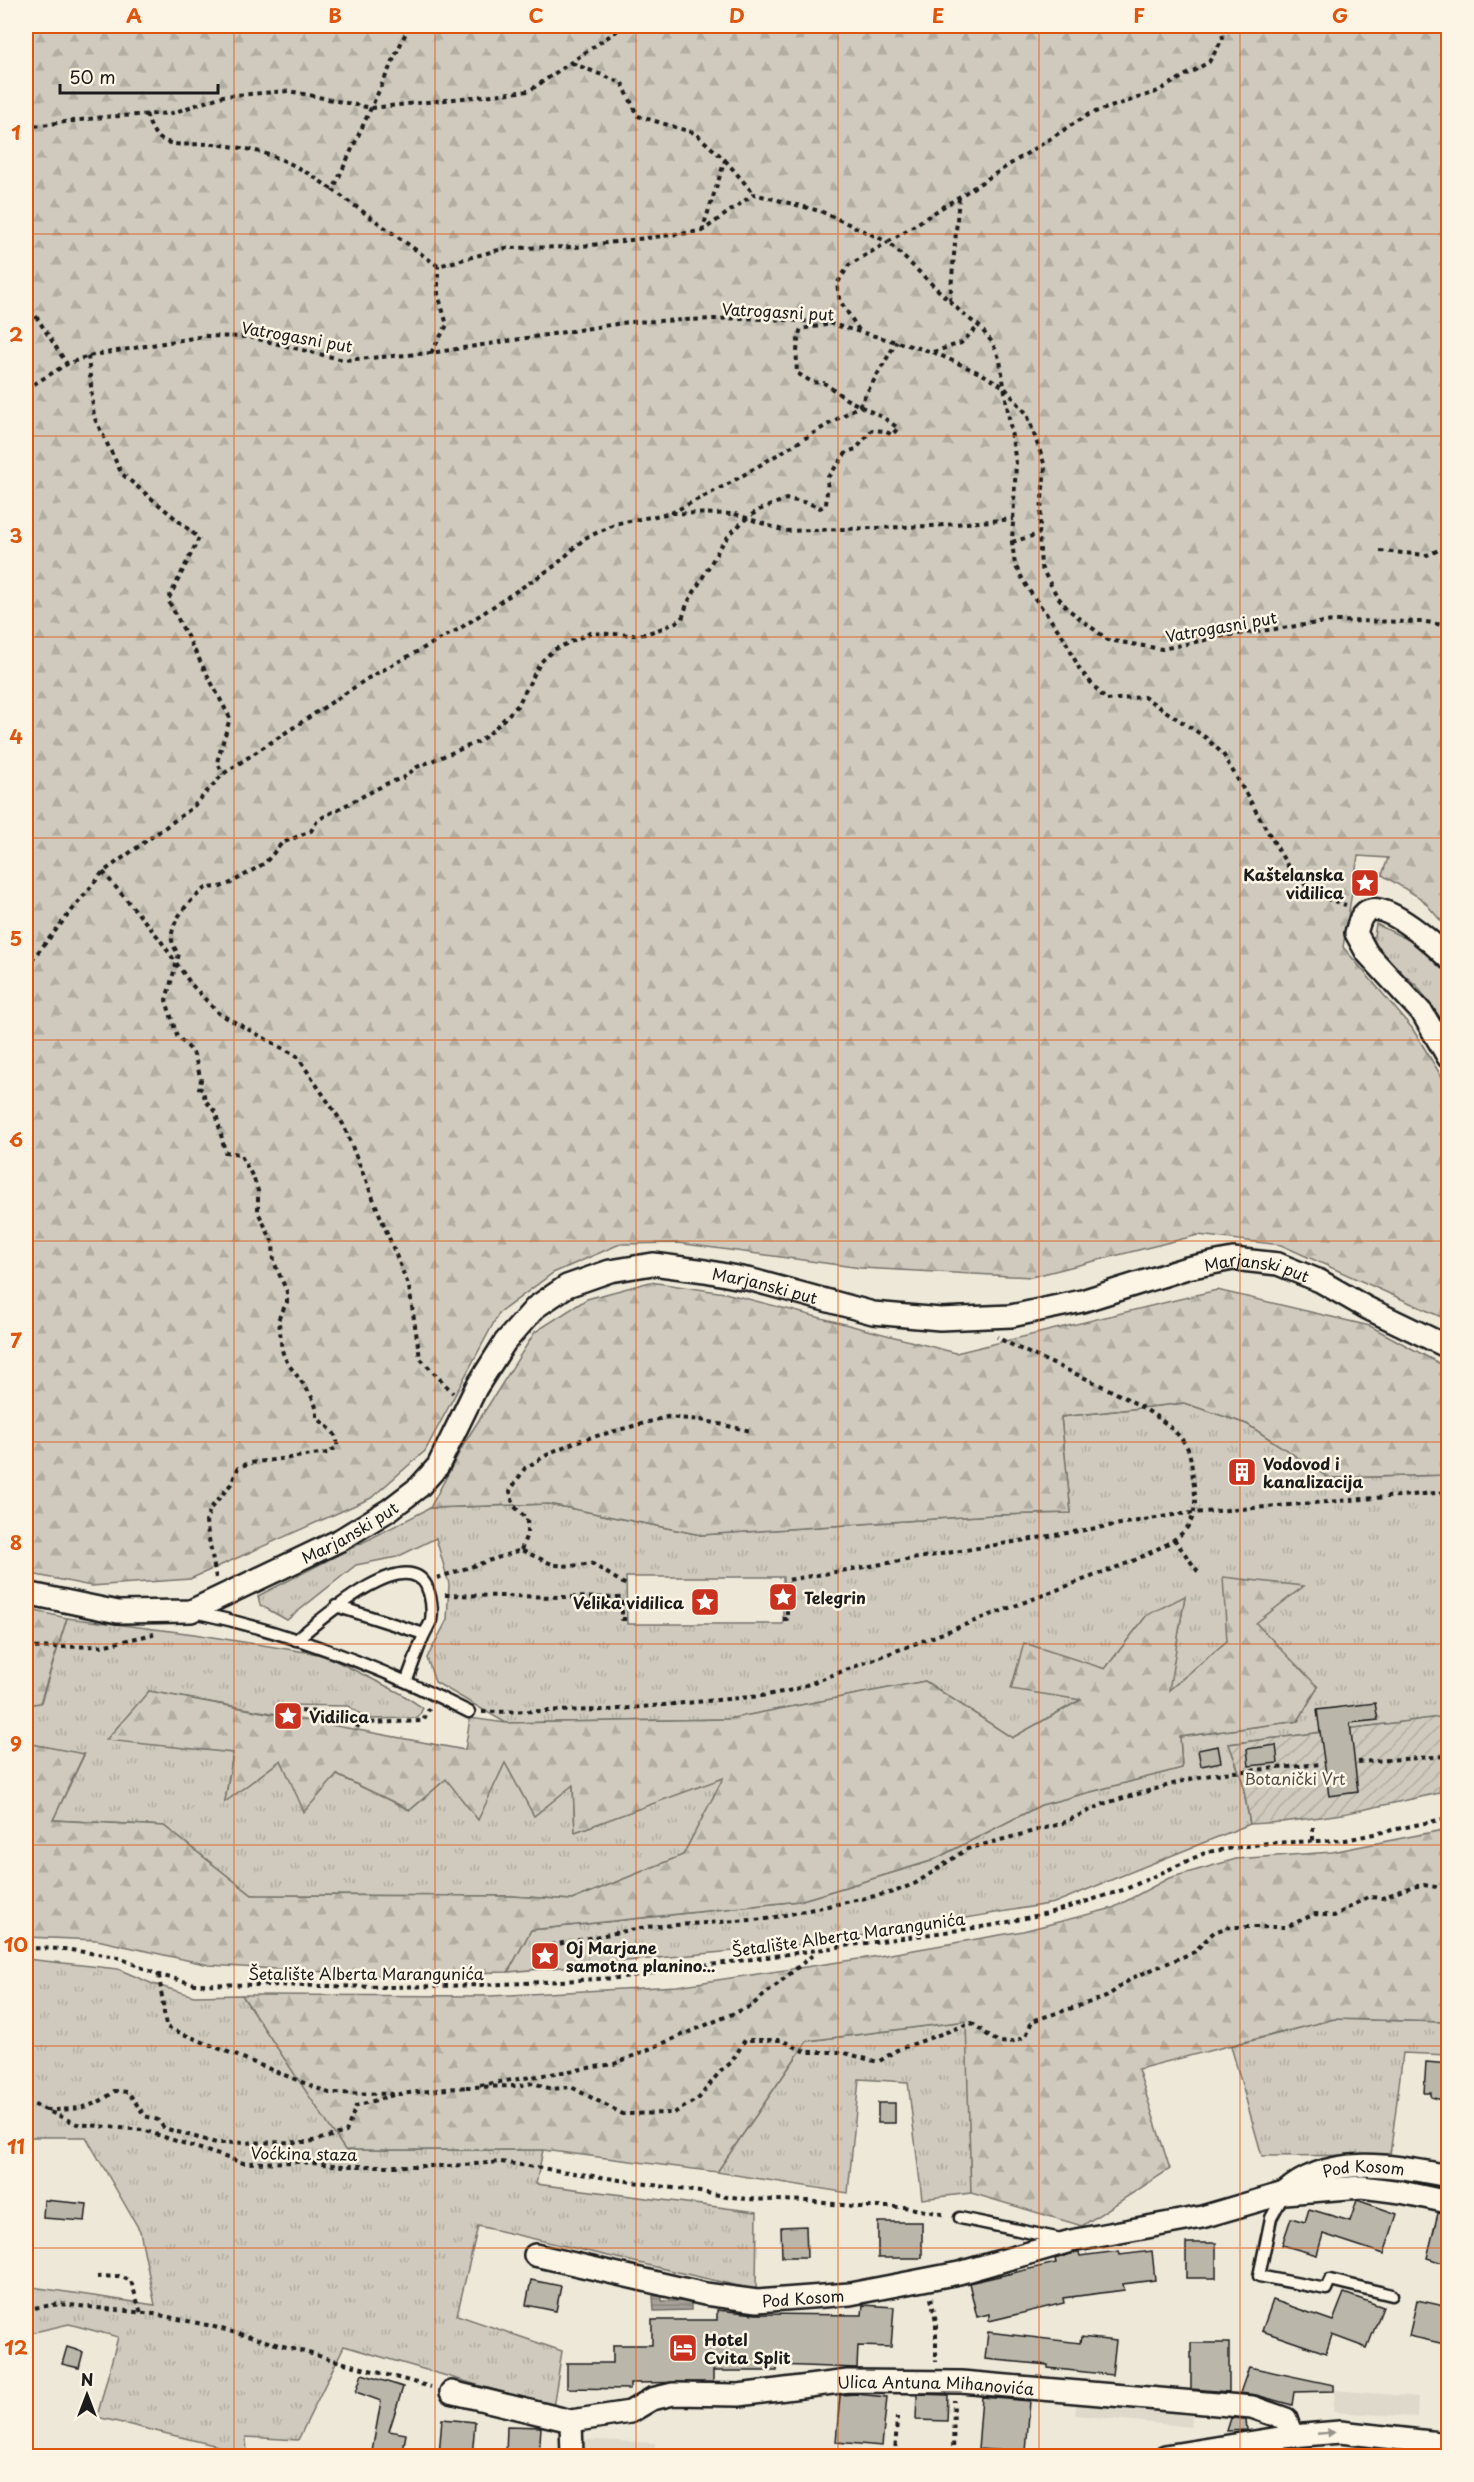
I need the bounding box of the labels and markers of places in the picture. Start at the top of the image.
place label: Kaštelanska vidilica [1243,862,1344,904]
place icon: Kaštelanska vidilica [1349,867,1381,899]
place label: Vodovod i kanalizacija [1263,1451,1363,1493]
building icon: Vodovod i kanalizacija [1226,1456,1258,1488]
place icon: Telegrin [767,1581,799,1613]
place label: Telegrin [804,1585,866,1609]
place icon: Velika vidilica [689,1586,721,1618]
place label: Velika vidilica [573,1590,685,1614]
place icon: Vidilica [272,1700,304,1732]
place label: Vidilica [309,1704,369,1728]
place label: Oj Marjane samotna planino... [566,1935,715,1977]
place icon: Oj Marjane samotna planino... [529,1940,561,1972]
place label: Hotel Cvita Split [704,2327,791,2369]
hotel icon: Hotel Cvita Split [667,2332,699,2364]

